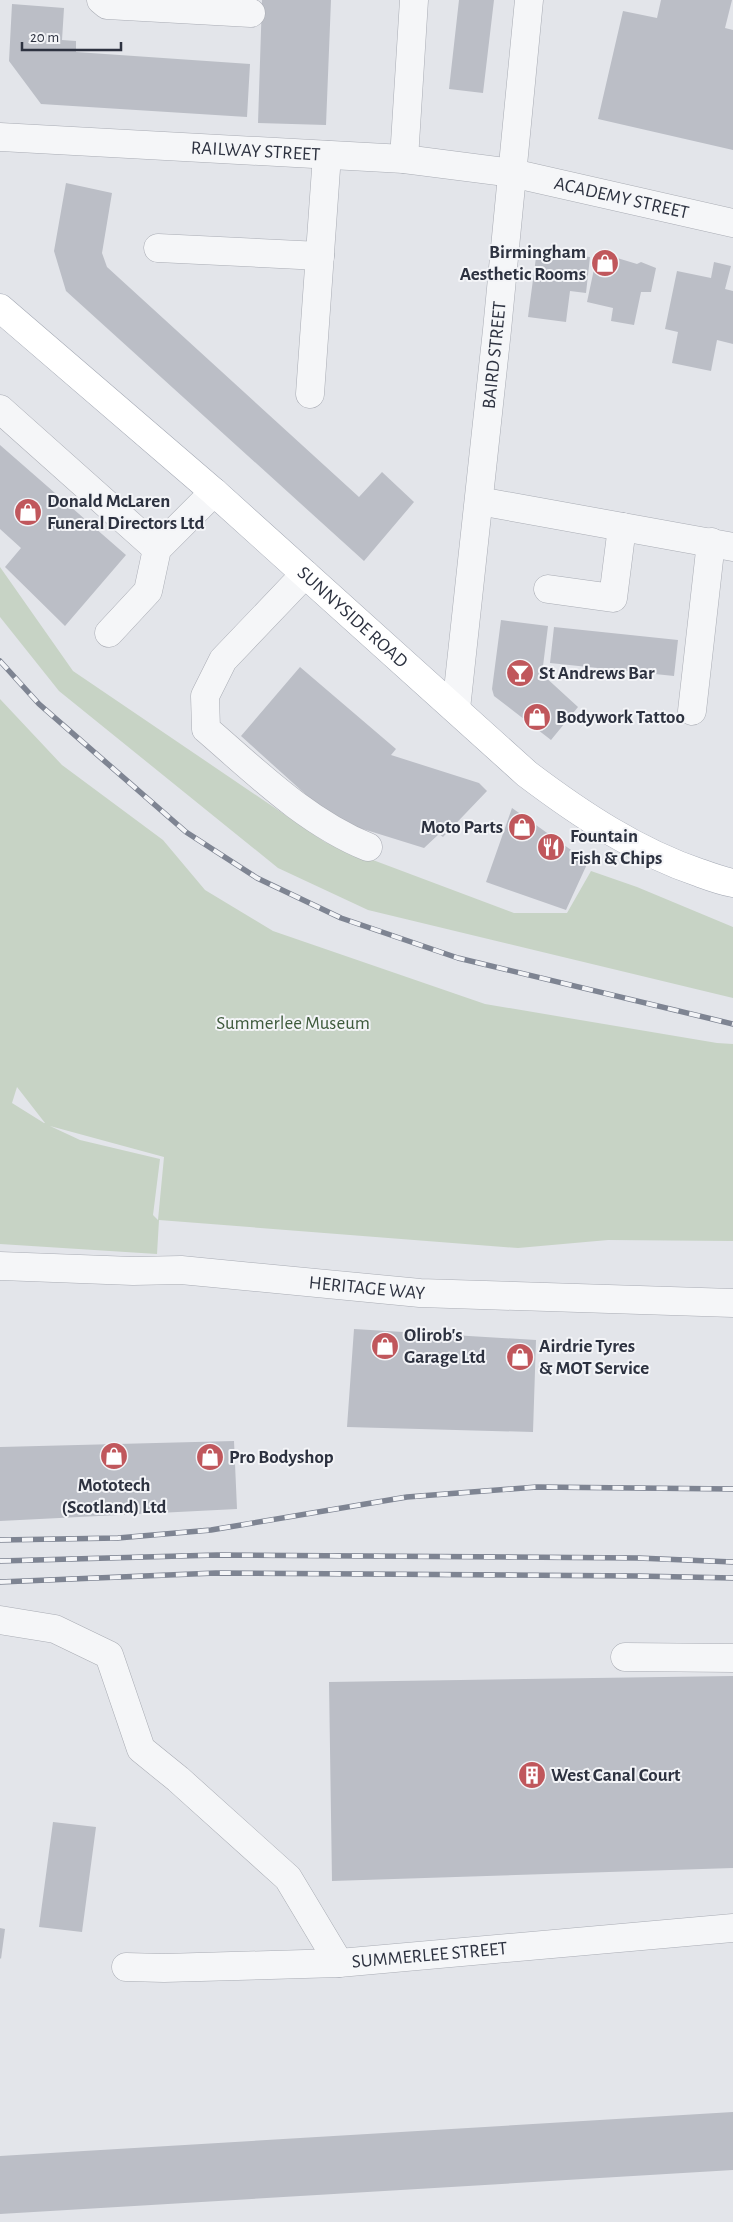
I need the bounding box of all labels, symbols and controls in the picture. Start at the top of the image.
scale bar [22,20,121,52]
text: 20 m [30,30,59,45]
street label: RAILWAY STREET [190,138,321,164]
street label: ACADEMY STREET [553,173,691,222]
place label: Birmingham Aesthetic Rooms [460,243,586,284]
shop icon: Birmingham Aesthetic Rooms [590,248,620,278]
street label: BAIRD STREET [479,300,509,410]
place label: Donald McLaren Funeral Directors Ltd [47,492,204,533]
shop icon: Donald McLaren Funeral Directors Ltd [13,497,43,527]
street label: SUNNYSIDE ROAD [294,563,411,671]
bar icon: St Andrews Bar [505,658,535,688]
place label: St Andrews Bar [539,664,655,683]
shop icon: Bodywork Tattoo [522,702,552,732]
place label: Bodywork Tattoo [556,708,685,727]
shop icon: Moto Parts [507,812,537,842]
place label: Moto Parts [421,818,503,837]
place label: Fountain Fish & Chips [570,827,662,868]
restaurant icon: Fountain Fish & Chips [536,832,566,862]
park label: Summerlee Museum [216,1014,370,1033]
street label: HERITAGE WAY [308,1273,426,1303]
place label: Olirob's Garage Ltd [404,1326,486,1367]
shop icon: Olirob's Garage Ltd [370,1331,400,1361]
place label: Airdrie Tyres & MOT Service [539,1337,649,1378]
shop icon: Airdrie Tyres & MOT Service [505,1342,535,1372]
shop icon: Mototech (Scotland) Ltd [99,1441,129,1471]
shop icon: Pro Bodyshop [195,1442,225,1472]
place label: Pro Bodyshop [229,1448,334,1467]
place label: Mototech (Scotland) Ltd [61,1476,167,1517]
building icon: West Canal Court [517,1760,547,1790]
place label: West Canal Court [551,1766,681,1785]
street label: SUMMERLEE STREET [351,1939,508,1971]

